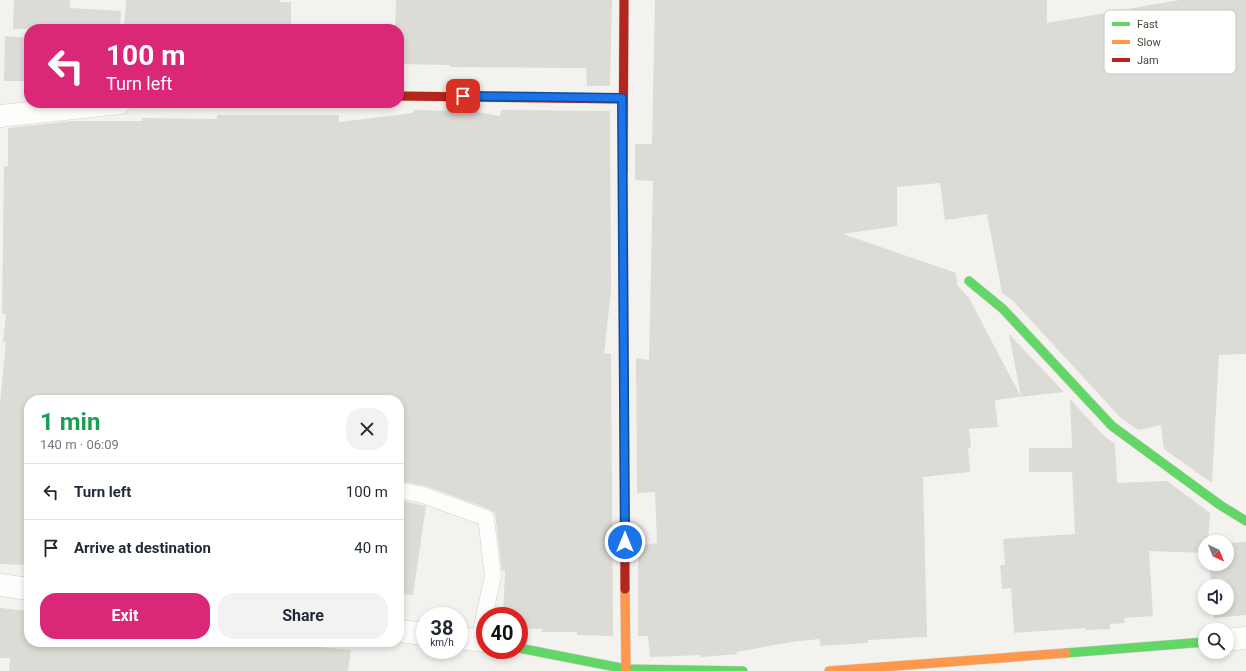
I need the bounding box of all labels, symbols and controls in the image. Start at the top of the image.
legend [1104,10,1236,74]
text: Fast [1137,18,1159,31]
text: Slow [1137,36,1161,49]
text: 100 m [106,39,185,72]
icon: left [40,40,92,92]
text: Jam [1137,54,1159,67]
text: Turn left [106,73,172,94]
pin [446,79,480,113]
icon: arrive [452,85,474,107]
text: 1 min [40,408,100,436]
button: close [346,408,388,450]
text: 140 m · 06:09 [40,437,119,452]
icon: left [40,481,62,503]
text: Turn left [74,483,131,501]
text: 100 m [346,483,388,501]
position arrow [604,521,646,563]
north arrow [1198,535,1234,571]
map controls [1198,535,1234,659]
icon: arrive [40,537,62,559]
text: Arrive at destination [74,539,211,557]
text: 40 m [354,539,388,557]
button: sound [1198,579,1234,615]
button: Exit [40,593,210,639]
button: Share [218,593,388,639]
speed limit sign: 40 [476,607,528,659]
text: 38 [431,616,453,640]
button: search [1198,623,1234,659]
text: km/h [430,637,454,648]

